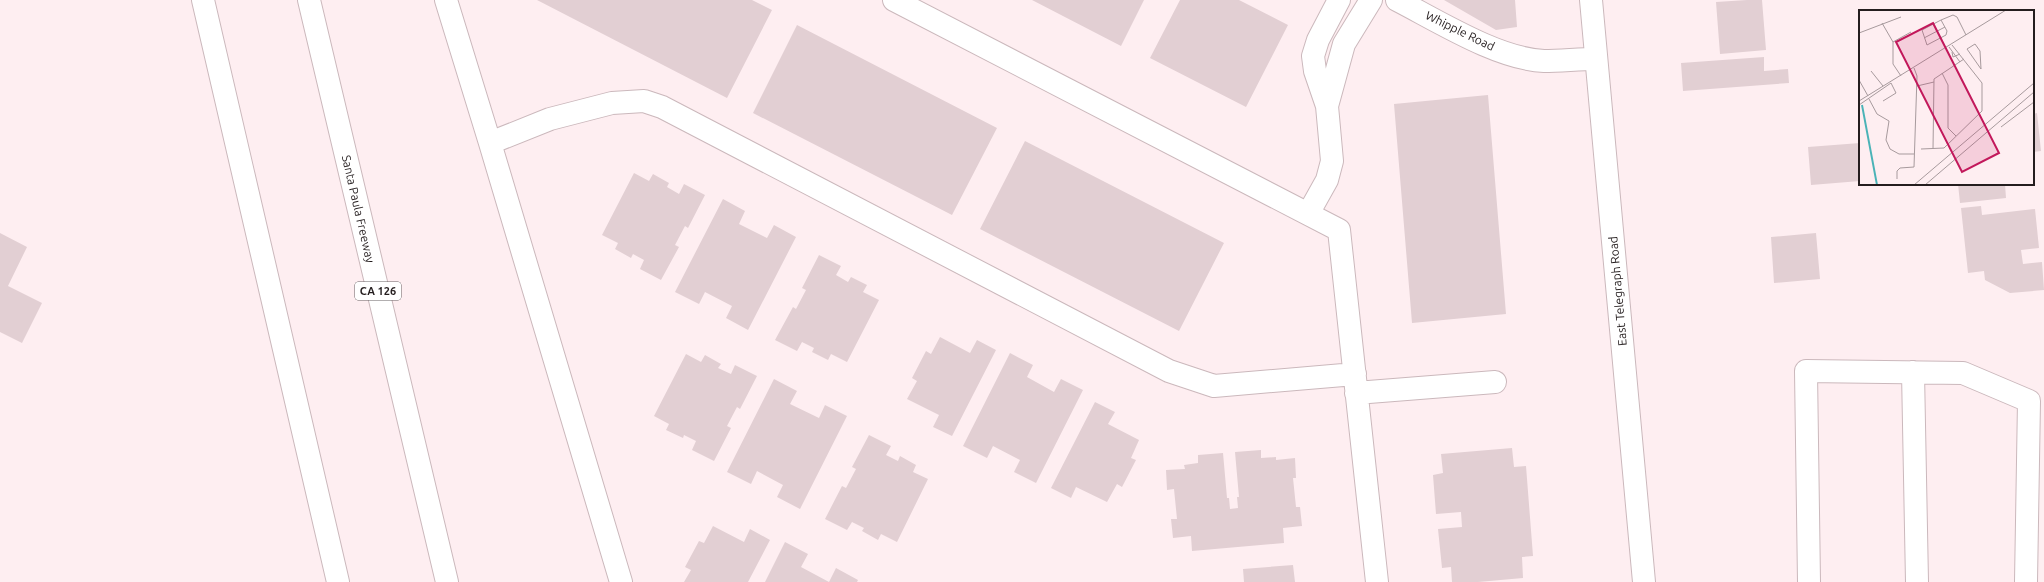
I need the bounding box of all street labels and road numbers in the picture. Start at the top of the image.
street label: Whipple Road [1424,8,1497,53]
street label: Santa Paula Freeway [340,154,377,264]
street label: East Telegraph Road [1606,236,1629,346]
road number: CA 126 [355,282,401,300]

